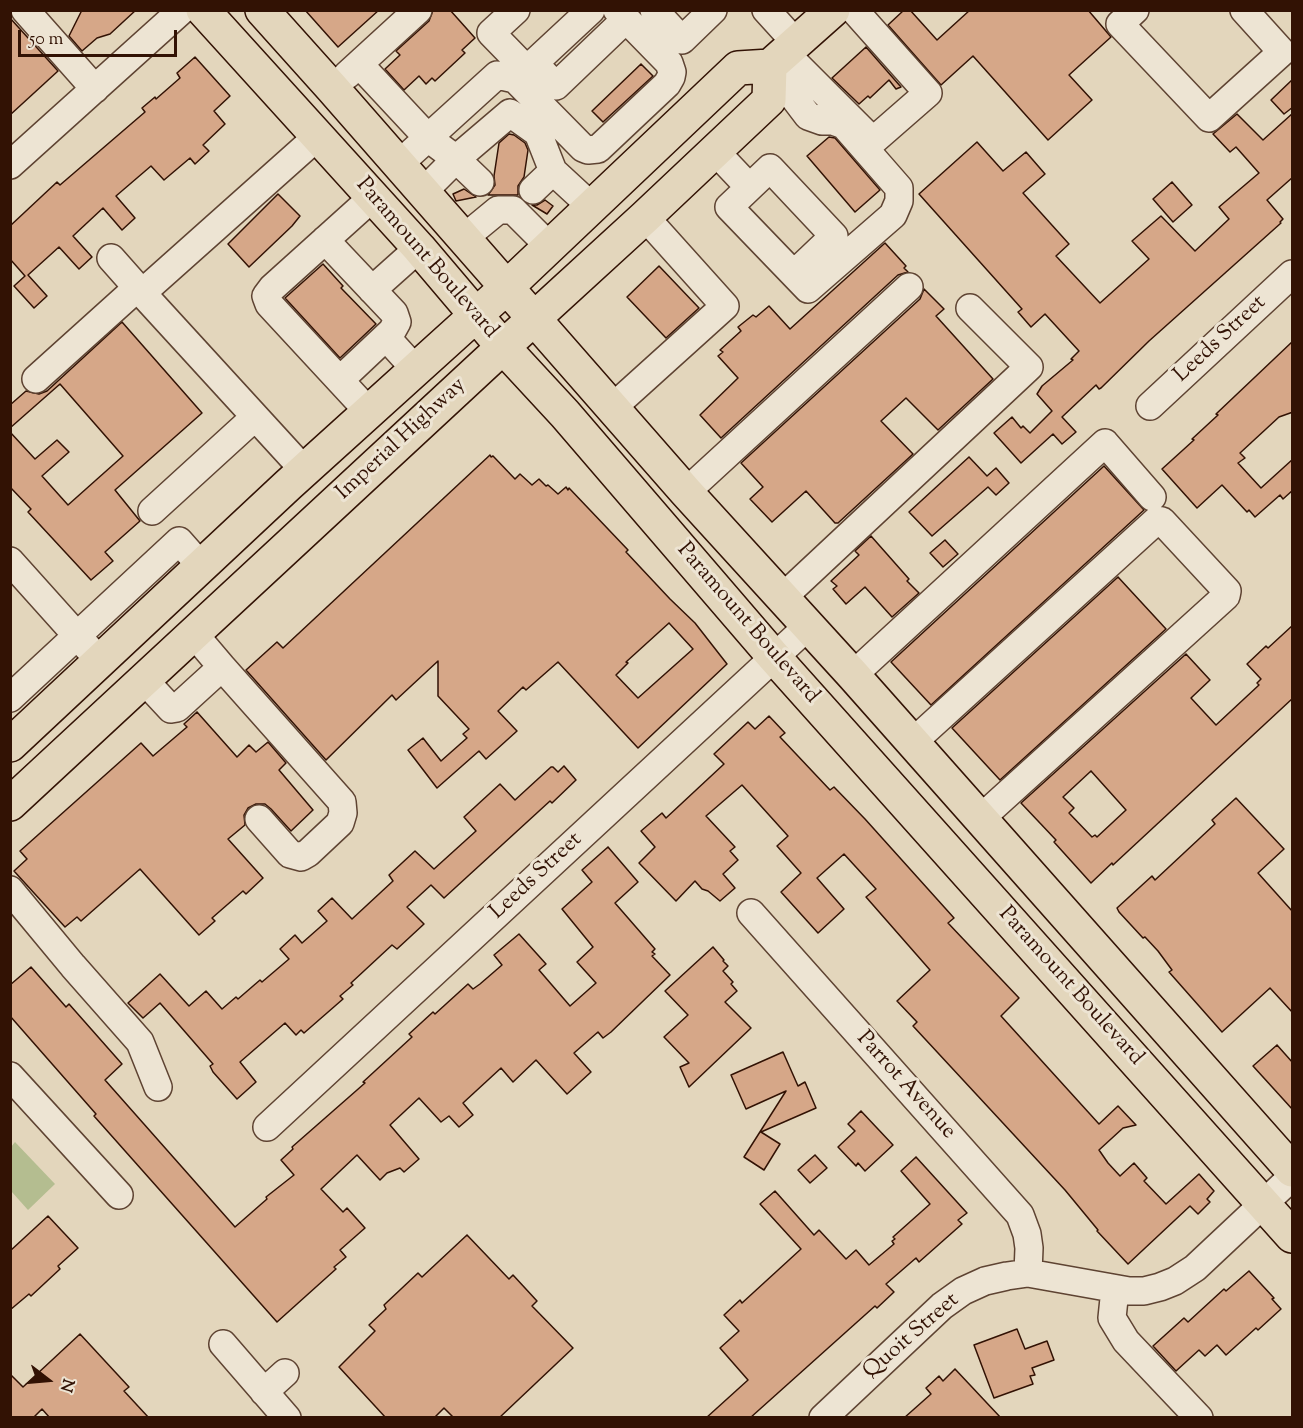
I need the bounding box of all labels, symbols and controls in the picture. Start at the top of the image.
scale bar [21,18,180,56]
text: 50 m [29,27,63,53]
street label: Paramount Boulevard [349,173,503,345]
street label: Leeds Street [1169,291,1273,389]
street label: Imperial Highway [332,373,472,507]
street label: Paramount Boulevard [670,538,824,710]
street label: Leeds Street [485,828,589,926]
street label: Paramount Boulevard [992,902,1148,1072]
street label: Parrot Avenue [850,1027,960,1145]
street label: Quoit Street [859,1288,965,1386]
north arrow [18,1350,78,1410]
text: N [53,1376,79,1394]

